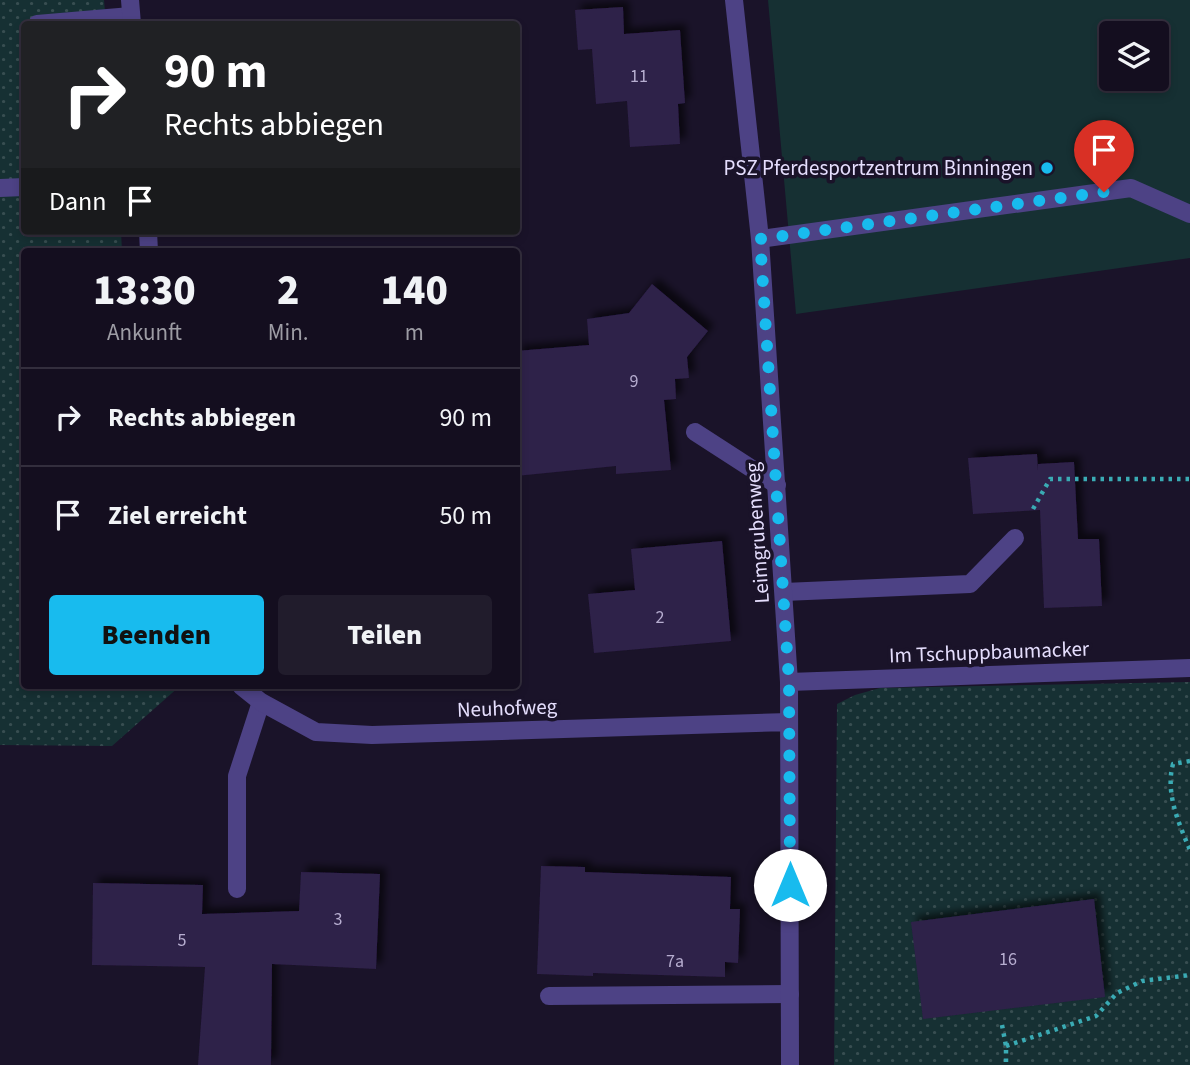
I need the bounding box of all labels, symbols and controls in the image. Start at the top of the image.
map controls [1099,21,1169,91]
button: layers [1099,21,1169,91]
text: 90 m [164,37,268,107]
icon: right [49,49,140,140]
house number: 11 [630,64,648,89]
text: Rechts abbiegen [164,102,384,148]
pin [1074,120,1134,192]
icon: arrive [1085,131,1123,169]
place label: PSZ Pferdesportzentrum Binningen [724,153,1033,183]
marker: PSZ Pferdesportzentrum Binningen [1039,160,1055,176]
icon: arrive [121,182,159,220]
text: Dann [49,183,107,220]
text: 13:30 [93,261,196,321]
text: 2 [277,261,299,321]
text: 140 [381,261,448,321]
text: Ankunft [107,316,182,349]
text: Min. [268,316,309,349]
text: m [405,316,424,349]
house number: 9 [630,369,639,394]
icon: right [49,398,87,436]
text: Rechts abbiegen [108,399,296,436]
text: 90 m [439,399,492,436]
street label: Leimgrubenweg [737,461,777,605]
icon: arrive [49,496,87,534]
text: Ziel erreicht [108,497,247,534]
text: 50 m [439,497,492,534]
button: Beenden [49,595,264,675]
button: Teilen [278,595,492,675]
house number: 2 [656,605,665,630]
street label: Im Tschuppbaumacker [888,633,1090,670]
street label: Neuhofweg [456,691,558,725]
position arrow [753,848,827,922]
house number: 3 [334,907,343,932]
house number: 5 [178,928,187,953]
house number: 16 [999,947,1017,972]
house number: 7a [666,949,684,974]

